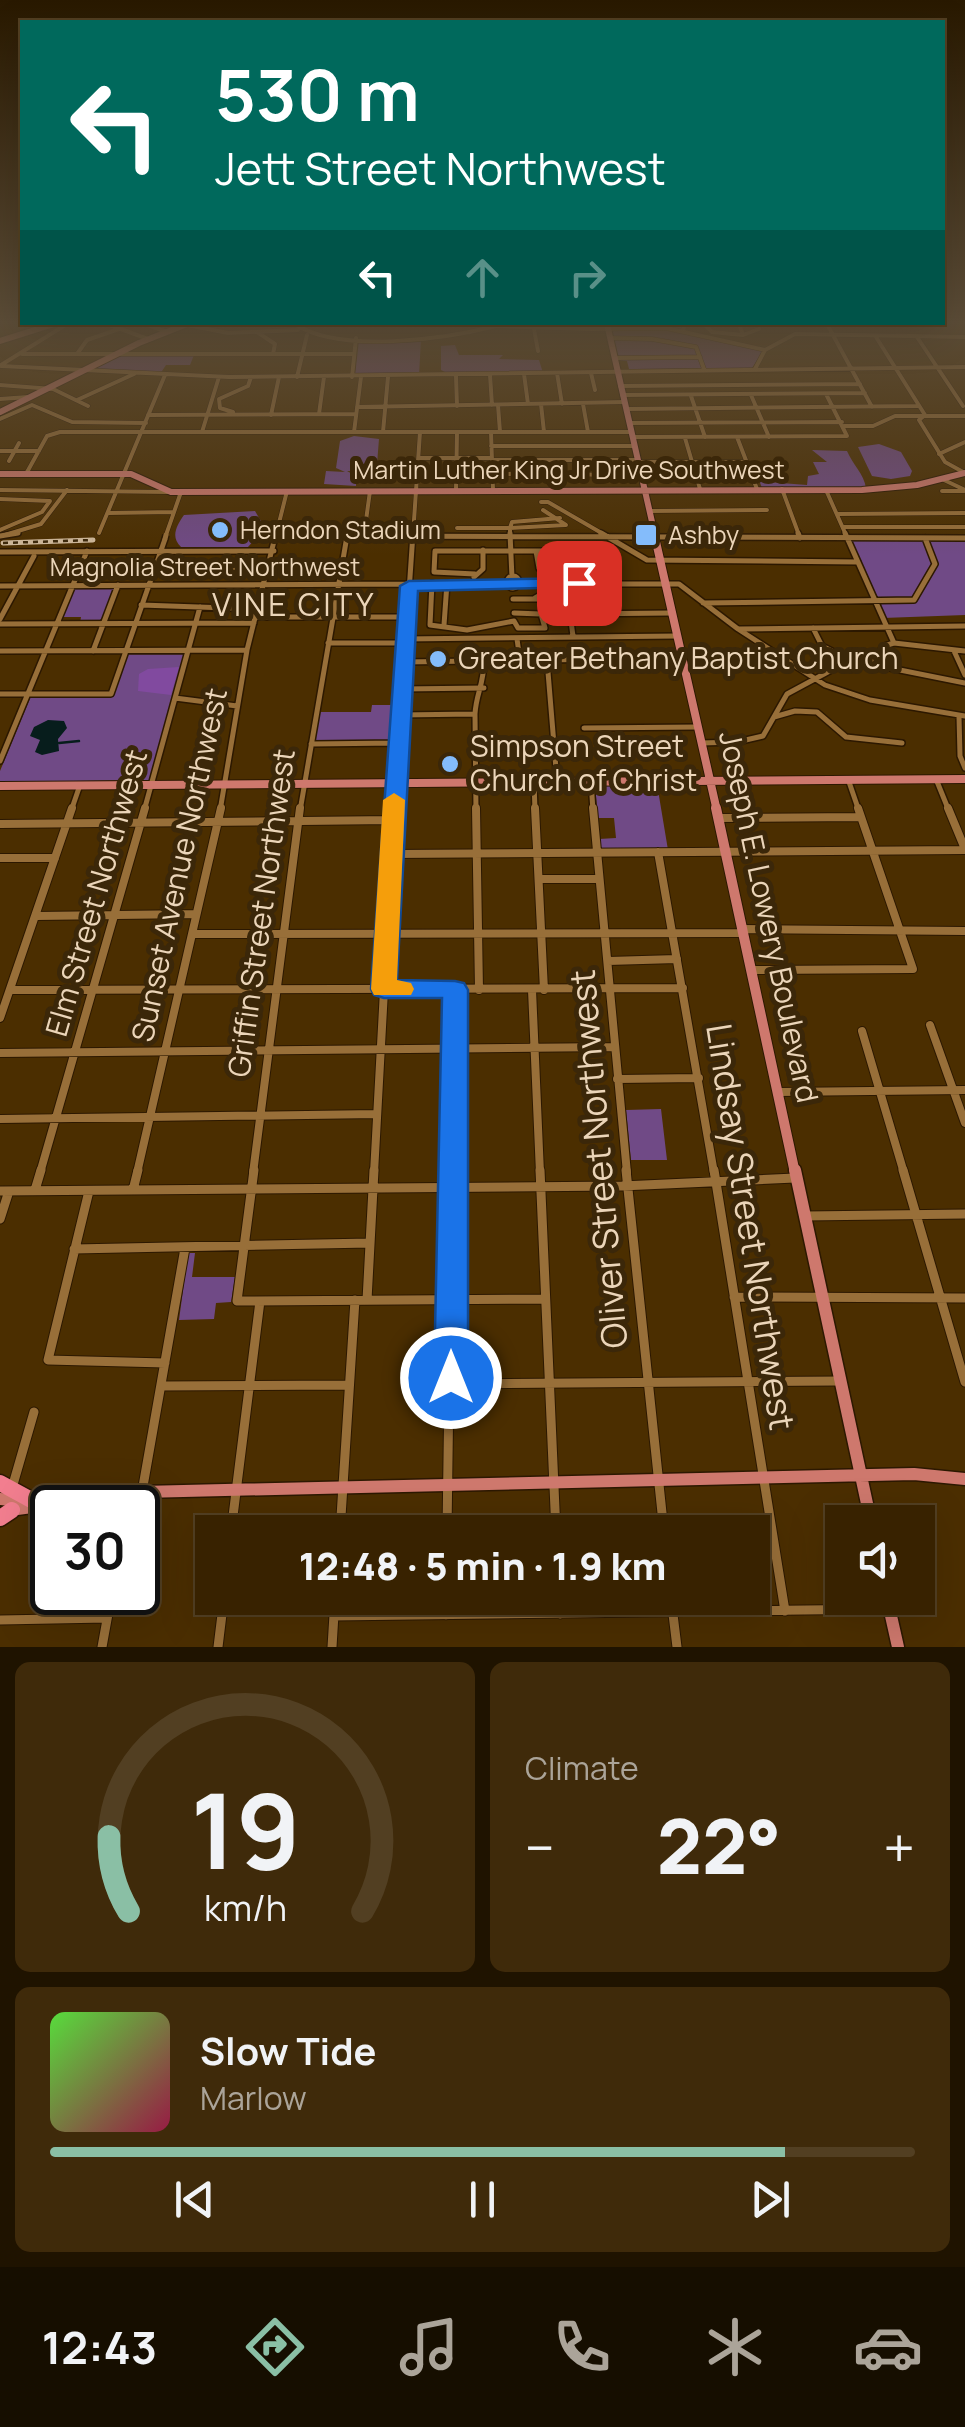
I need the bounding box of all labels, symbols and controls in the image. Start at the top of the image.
text: 530 m [215,46,420,142]
icon: left [50,60,180,190]
text: Jett Street Northwest [215,137,666,199]
icon: left [350,250,405,305]
icon: ahead [455,250,510,305]
icon: right [560,250,615,305]
street label: Martin Luther King Jr Drive Southwest [353,452,785,487]
place label: Herndon Stadium [240,512,441,547]
place label: Ashby [668,517,739,552]
marker: Herndon Stadium [209,519,231,541]
marker: Ashby [633,522,659,548]
pin [537,541,622,626]
street label: Magnolia Street Northwest [50,549,360,584]
icon: arrive [552,556,607,611]
district label: VINE CITY [212,582,376,626]
place label: Greater Bethany Baptist Church [458,637,898,678]
marker: Greater Bethany Baptist Church [427,648,449,670]
street label: Sunset Avenue Northwest [121,684,236,1045]
place label: Simpson Street Church of Christ [470,725,697,800]
street label: Joseph E. Lowery Boulevard [710,727,829,1106]
street label: Elm Street Northwest [35,745,156,1041]
street label: Griffin Street Northwest [217,746,304,1079]
marker: Simpson Street Church of Christ [439,753,461,775]
street label: Oliver Street Northwest [558,968,638,1350]
street label: Lindsay Street Northwest [695,1020,807,1433]
position arrow [399,1326,503,1430]
speed limit sign: 30 [30,1485,160,1615]
map controls [825,1505,935,1615]
button: sound [825,1505,935,1615]
text: 12:48 · 5 min · 1.9 km [299,1539,666,1591]
text: Climate [525,1746,639,1790]
text: 19 [190,1758,300,1900]
text: 22° [657,1794,781,1897]
text: − [525,1809,555,1885]
text: + [883,1809,915,1885]
text: km/h [203,1883,287,1932]
text: Slow Tide [200,2024,377,2076]
text: Marlow [200,2076,307,2120]
icon: previous [167,2172,222,2227]
icon: pause [455,2172,510,2227]
icon: next [743,2172,798,2227]
icon: directions [240,2312,310,2382]
icon: music [394,2312,464,2382]
icon: phone [547,2312,617,2382]
icon: climate [700,2312,770,2382]
icon: car [853,2312,923,2382]
text: 12:43 [42,2316,157,2378]

